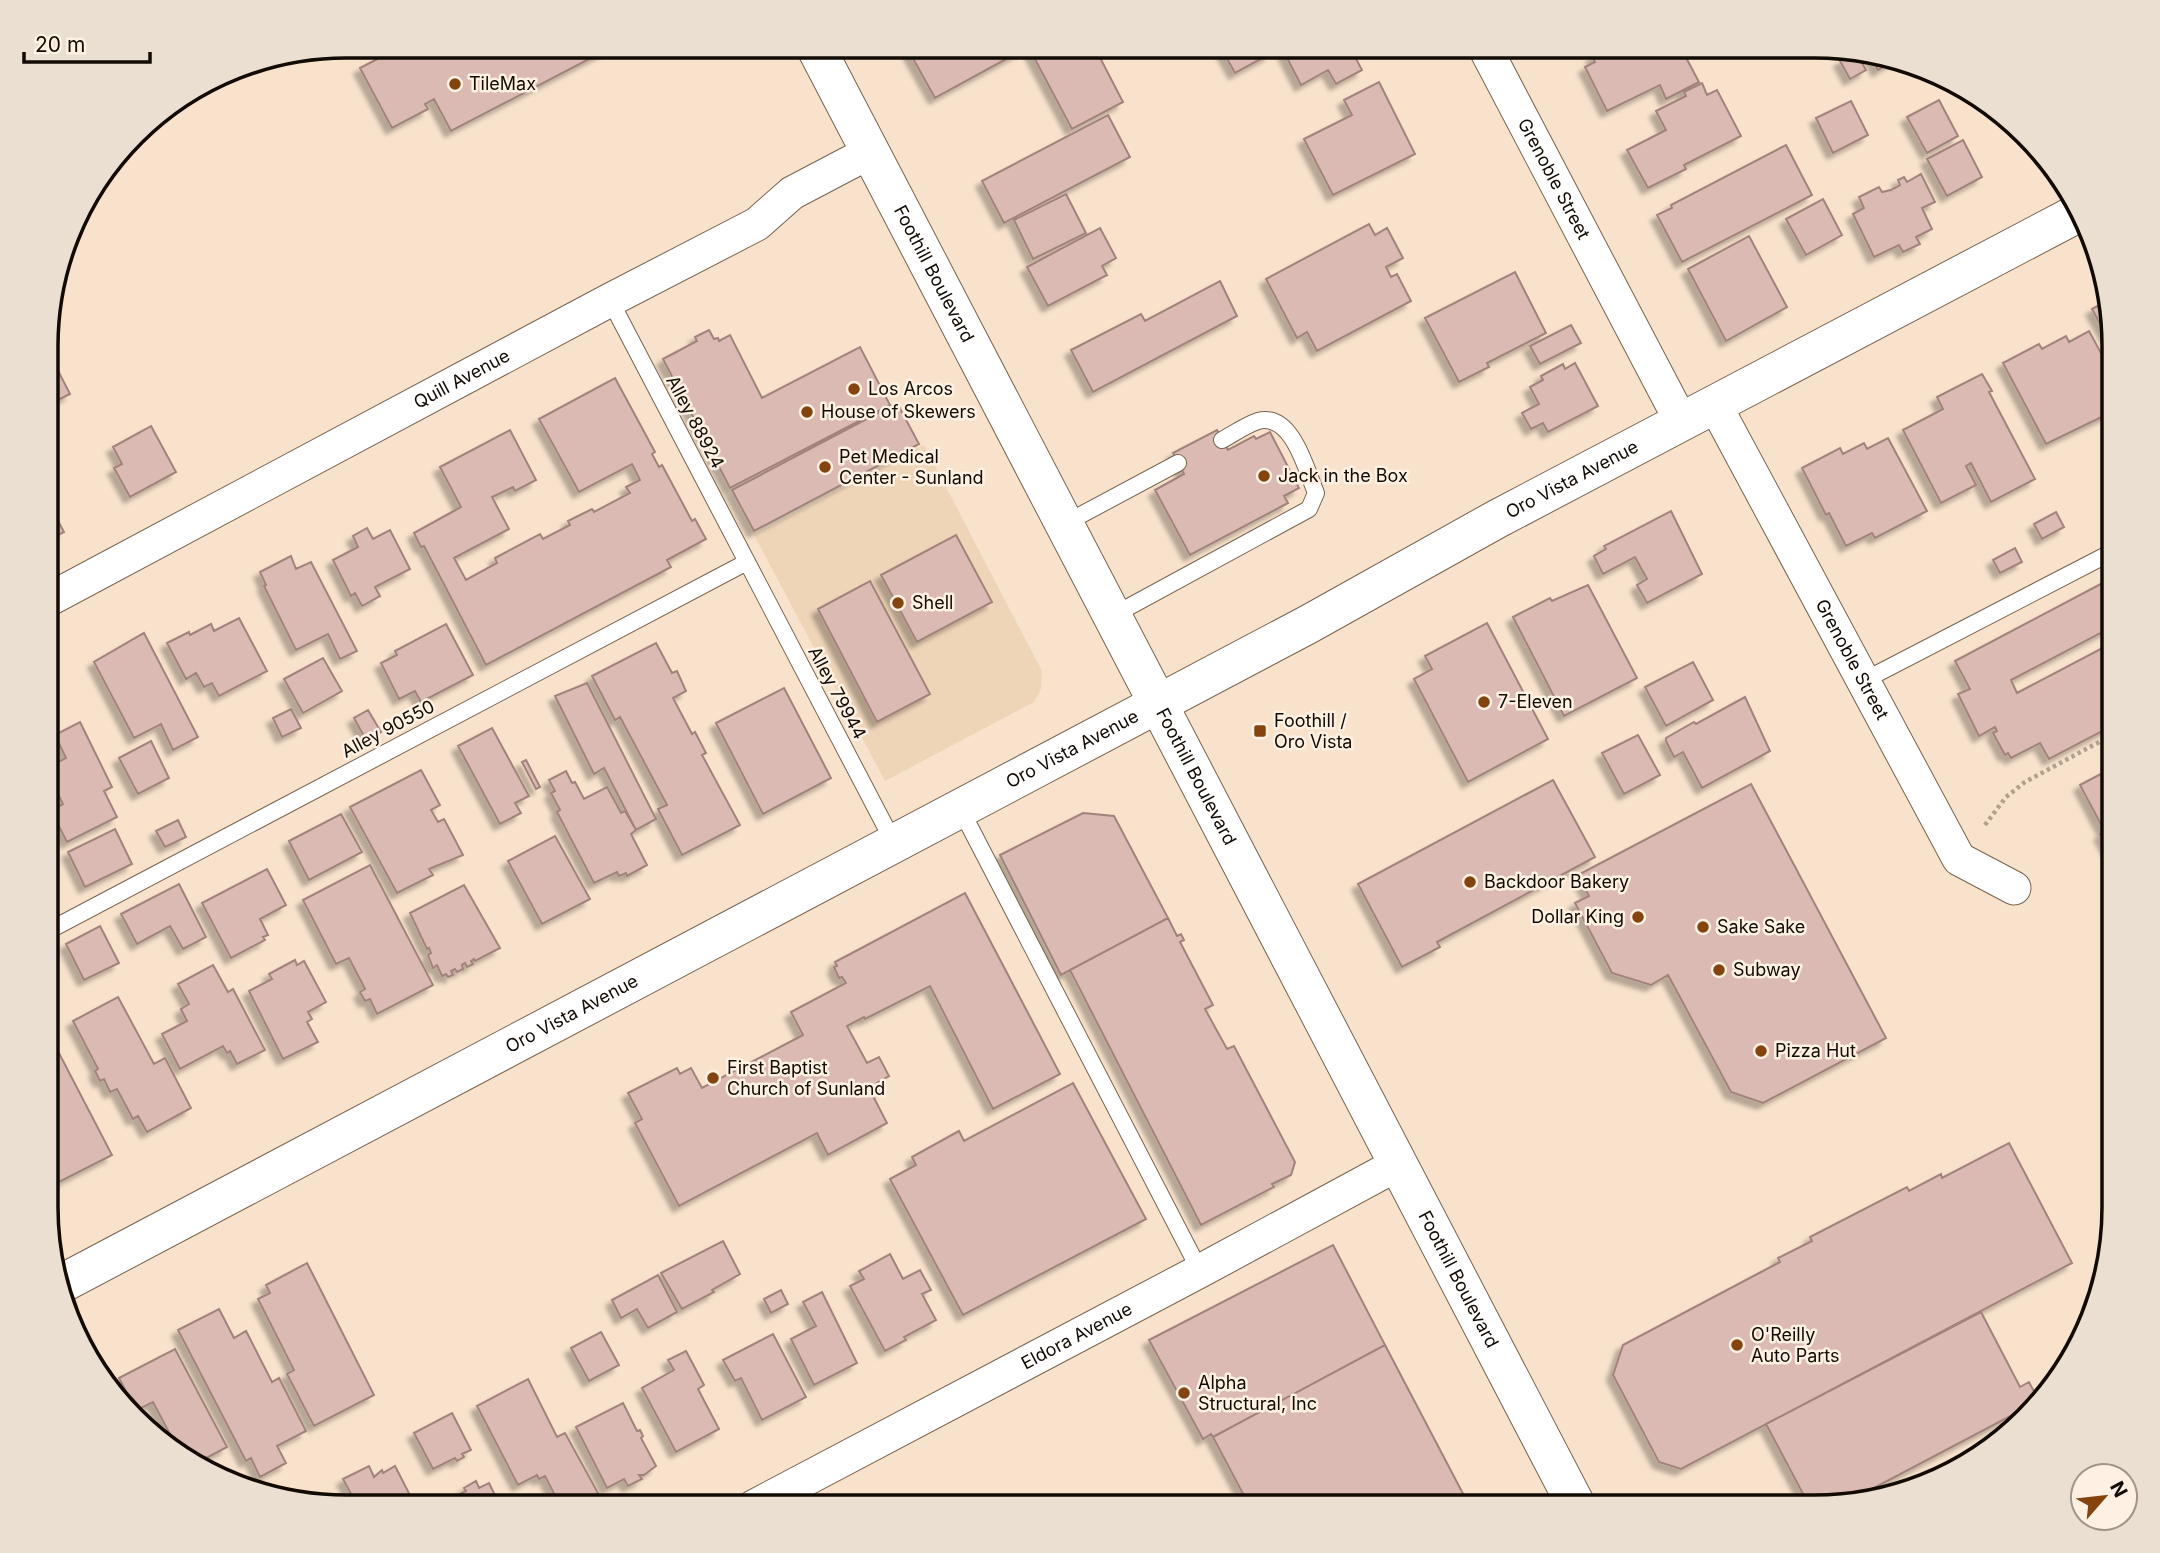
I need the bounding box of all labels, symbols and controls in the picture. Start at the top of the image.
scale bar [24,21,150,65]
text: 20 m [35,32,85,57]
place label: TileMax [469,73,536,94]
marker: TileMax [447,76,463,92]
street label: Grenoble Street [1514,115,1595,243]
street label: Foothill Boulevard [890,202,979,346]
street label: Quill Avenue [410,345,513,413]
street label: Alley 88924 [662,372,729,472]
place label: Los Arcos [868,378,953,399]
marker: Los Arcos [846,381,862,397]
place label: House of Skewers [821,401,976,422]
marker: House of Skewers [799,404,815,420]
street label: Oro Vista Avenue [1502,436,1642,523]
place label: Pet Medical Center - Sunland [839,446,984,488]
marker: Pet Medical Center - Sunland [817,459,833,475]
place label: Jack in the Box [1278,465,1408,486]
marker: Jack in the Box [1256,468,1272,484]
place label: Shell [912,592,953,613]
marker: Shell [890,595,906,611]
street label: Grenoble Street [1811,595,1893,723]
street label: Alley 79944 [804,643,871,743]
place label: 7-Eleven [1498,691,1573,712]
marker: 7-Eleven [1476,694,1492,710]
street label: Alley 90550 [338,695,438,762]
street label: Foothill Boulevard [1152,704,1241,848]
street label: Oro Vista Avenue [1002,705,1142,792]
place label: Foothill / Oro Vista [1274,710,1352,752]
marker: Foothill / Oro Vista [1252,723,1268,739]
place label: Backdoor Bakery [1484,871,1629,892]
marker: Backdoor Bakery [1462,874,1478,890]
place label: Dollar King [1531,906,1624,927]
marker: Dollar King [1630,909,1646,925]
place label: Sake Sake [1717,916,1805,937]
marker: Sake Sake [1695,919,1711,935]
place label: Subway [1733,959,1801,980]
marker: Subway [1711,962,1727,978]
street label: Oro Vista Avenue [502,970,642,1057]
place label: Pizza Hut [1775,1040,1856,1061]
marker: Pizza Hut [1753,1043,1769,1059]
place label: First Baptist Church of Sunland [727,1057,885,1099]
marker: First Baptist Church of Sunland [705,1070,721,1086]
street label: Foothill Boulevard [1414,1207,1503,1351]
street label: Eldora Avenue [1017,1298,1135,1373]
place label: O'Reilly Auto Parts [1751,1324,1840,1366]
marker: O'Reilly Auto Parts [1729,1337,1745,1353]
place label: Alpha Structural, Inc [1198,1372,1317,1414]
marker: Alpha Structural, Inc [1176,1385,1192,1401]
north arrow [2069,1462,2139,1532]
text: N [2105,1477,2132,1501]

